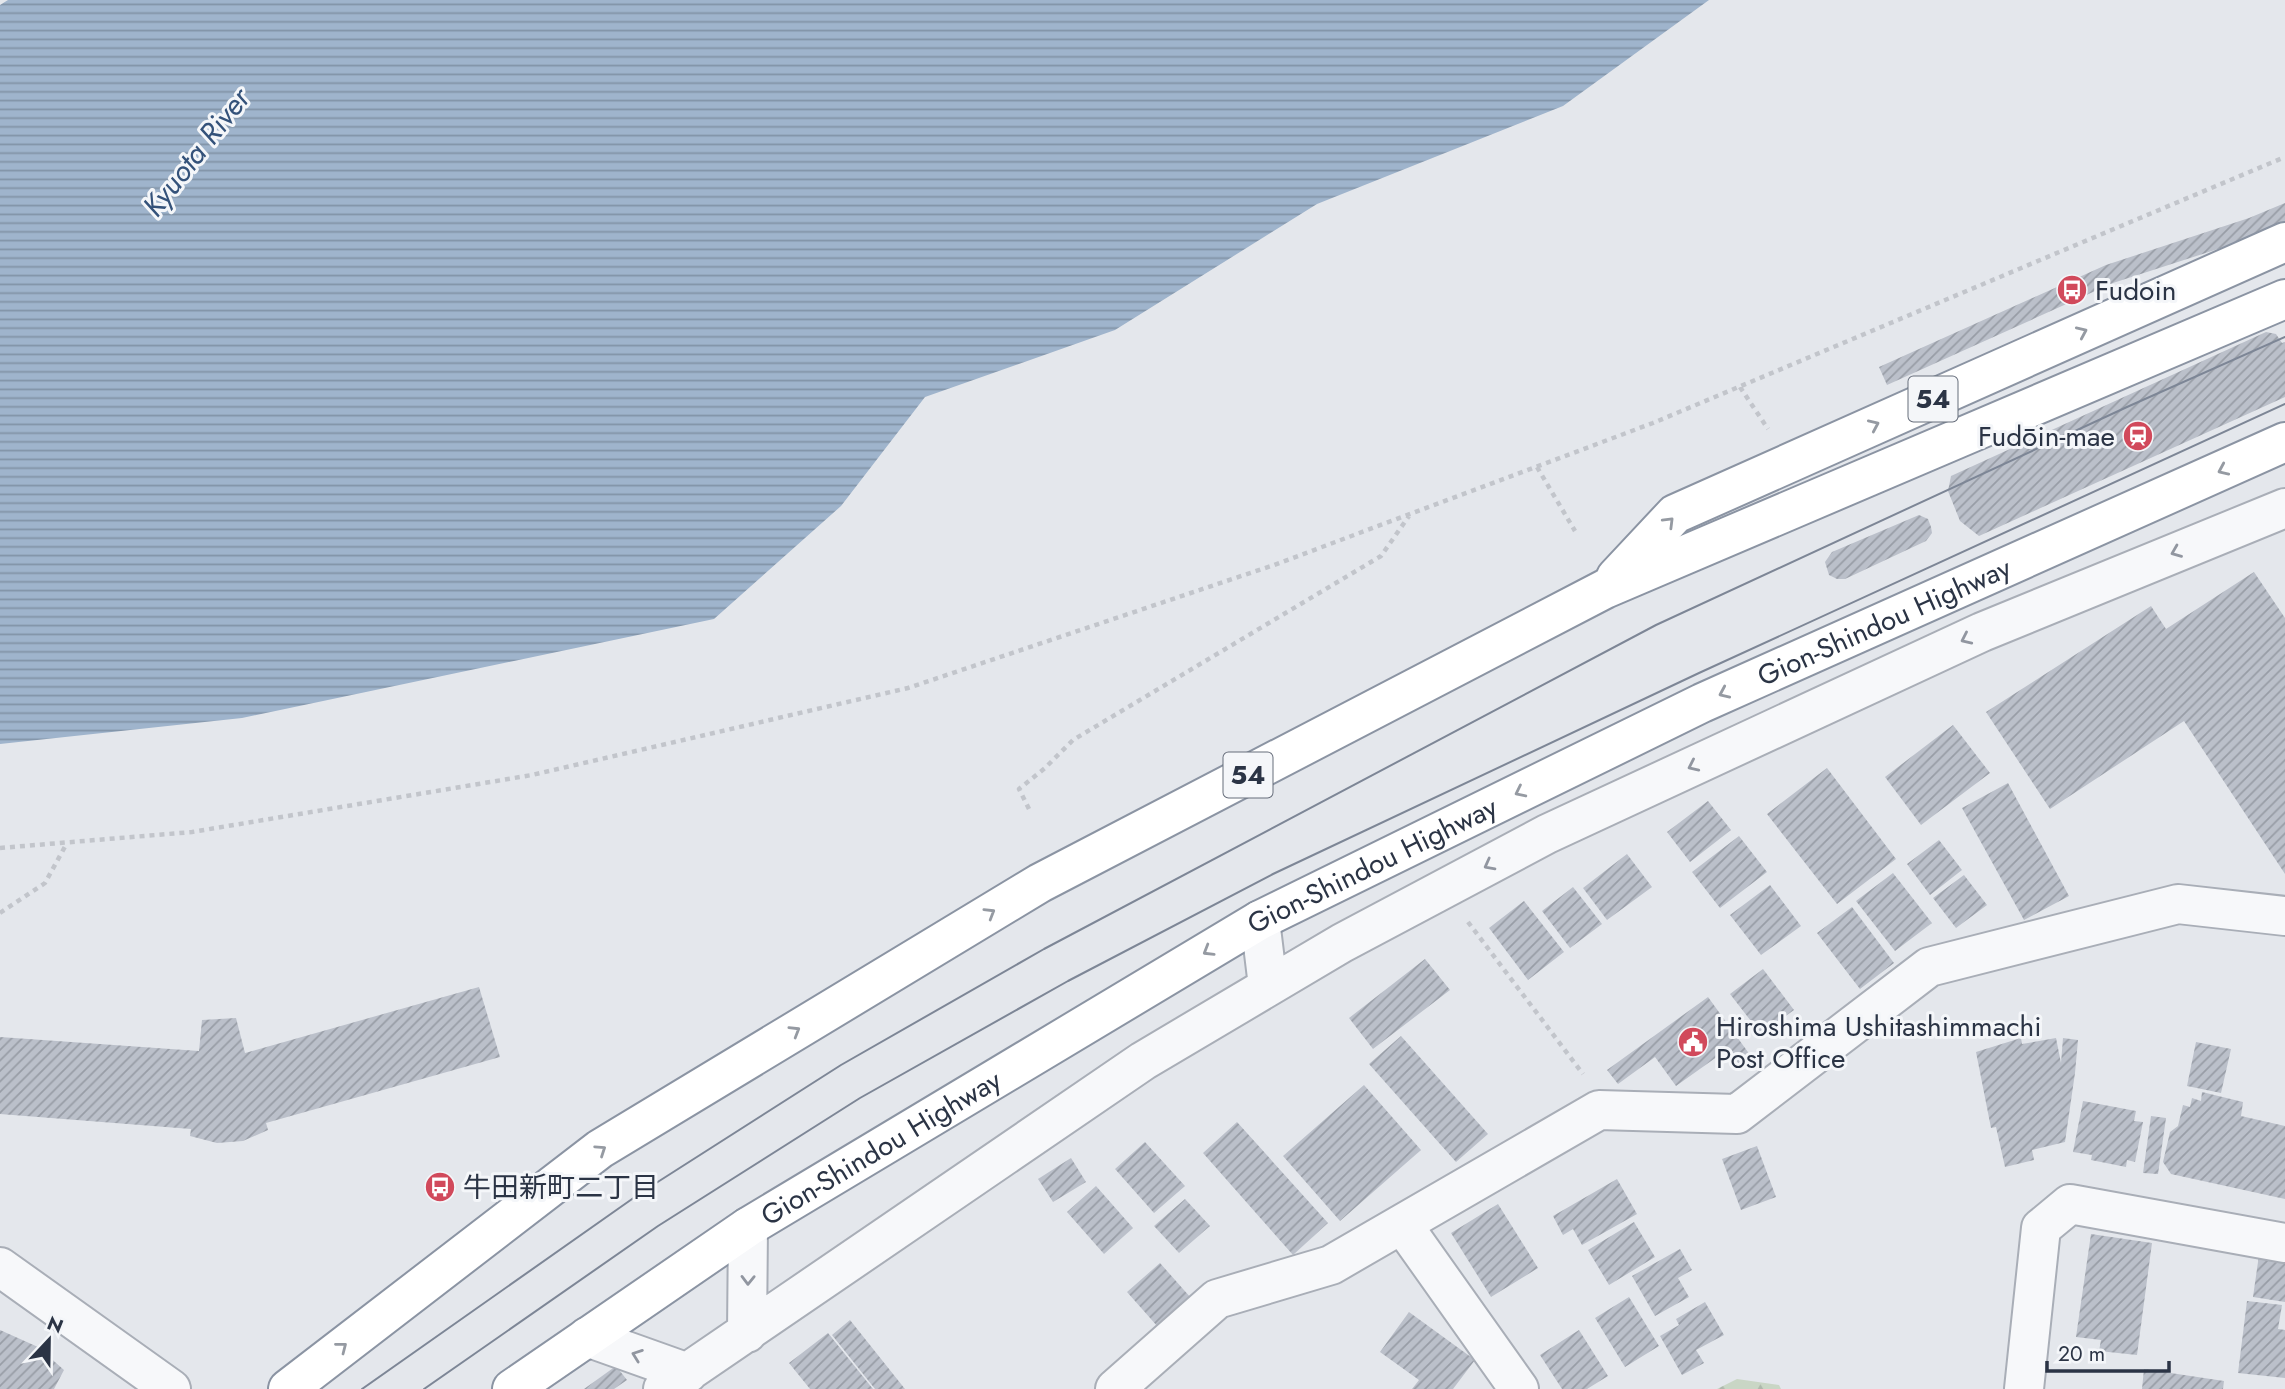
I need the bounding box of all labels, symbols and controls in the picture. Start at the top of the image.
water label: Kyuota River [132,77,261,225]
place label: Fudoin [2095,270,2176,311]
bus stop icon: Fudoin [2055,273,2089,307]
one-way arrow [2074,326,2087,340]
road number: 54 [1909,376,1958,422]
place label: Fudōin-mae [1978,416,2115,457]
one-way arrow [1867,419,1879,433]
station icon: Fudōin-mae [2121,419,2155,453]
one-way arrow [2218,462,2230,476]
one-way arrow [1660,517,1673,530]
one-way arrow [2171,544,2183,558]
street label: Gion-Shindou Highway [1751,547,2018,696]
one-way arrow [1961,631,1973,645]
one-way arrow [1719,685,1732,699]
road number: 54 [1224,752,1272,797]
one-way arrow [1688,758,1700,772]
one-way arrow [1515,784,1527,798]
street label: Gion-Shindou Highway [1239,786,1505,944]
one-way arrow [1483,857,1496,870]
one-way arrow [982,909,995,922]
one-way arrow [1203,943,1216,956]
place label: Hiroshima Ushitashimmachi Post Office [1716,1006,2042,1079]
public building icon: Hiroshima Ushitashimmachi Post Office [1676,1025,1710,1059]
one-way arrow [788,1027,801,1040]
street label: Gion-Shindou Highway [753,1059,1009,1235]
one-way arrow [593,1146,606,1158]
place label: 牛田新町二丁目 [463,1167,659,1208]
bus stop icon: 牛田新町二丁目 [423,1170,457,1204]
one-way arrow [740,1274,755,1285]
north arrow [14,1305,84,1375]
text: N [43,1309,67,1340]
scale bar [2047,1330,2170,1374]
text: 20 m [2058,1339,2105,1369]
one-way arrow [335,1343,347,1356]
one-way arrow [632,1349,644,1363]

